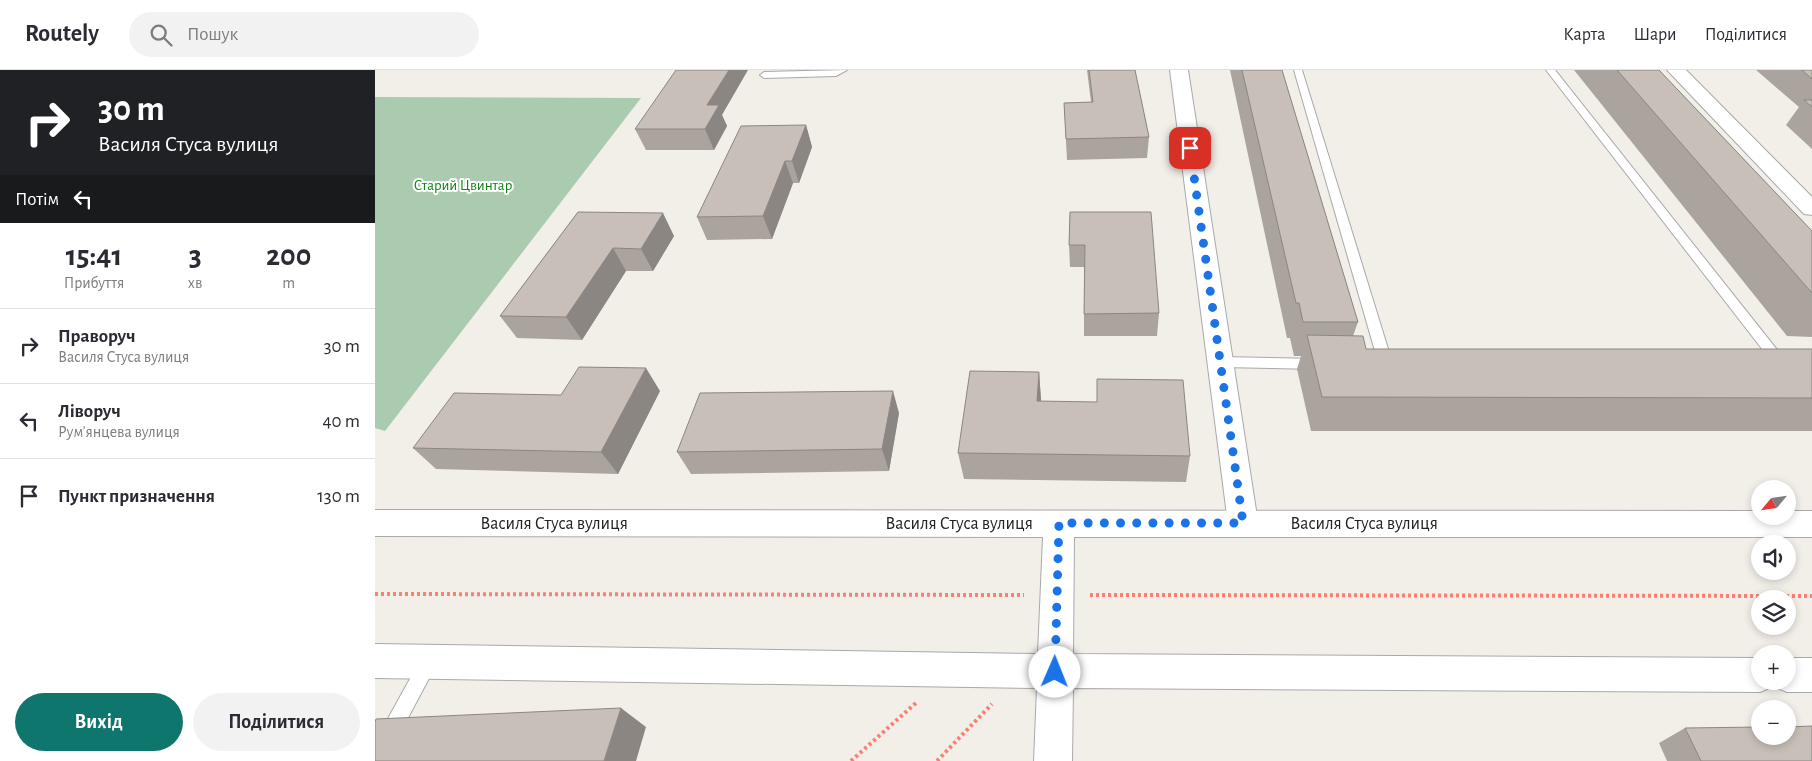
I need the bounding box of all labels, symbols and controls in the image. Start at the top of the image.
search box [129,12,479,57]
icon: search [147,21,175,49]
text: Routely [25,22,99,46]
text: Пошук [187,25,238,44]
text: Карта [1563,26,1605,44]
text: Шари [1633,26,1677,44]
text: Поділитися [1705,26,1787,44]
icon: right [15,90,80,155]
text: 30 m [98,92,165,127]
pin [1169,127,1211,169]
text: Василя Стуса вулиця [98,133,279,155]
icon: arrive [1176,134,1204,162]
park label: Старий Цвинтар [414,178,513,193]
icon: left [69,185,97,213]
text: Потім [15,190,59,209]
text: 15:41 [66,241,122,271]
text: 3 [189,241,202,271]
text: 200 [266,241,311,271]
text: Прибуття [64,275,124,291]
text: хв [188,275,202,291]
text: m [282,275,295,291]
text: Праворуч [58,327,136,346]
icon: right [15,332,43,360]
text: 30 m [324,337,360,356]
text: Василя Стуса вулиця [58,349,189,365]
text: Ліворуч [58,402,121,421]
icon: left [15,407,43,435]
text: 40 m [322,412,360,431]
text: Рум’янцева вулиця [58,424,180,440]
north arrow [1751,480,1796,525]
map controls [1751,480,1796,745]
icon: arrive [15,482,43,510]
text: Пункт призначення [58,487,215,506]
text: 130 m [317,487,360,506]
street label: Василя Стуса вулиця [480,515,628,533]
street label: Василя Стуса вулиця [885,515,1033,533]
street label: Василя Стуса вулиця [1290,515,1438,533]
button: sound [1751,535,1796,580]
button: layers [1751,590,1796,635]
position arrow [1028,645,1080,697]
button: + [1751,645,1796,690]
button: Вихід [15,693,183,751]
button: Поділитися [193,693,360,751]
button: − [1751,700,1796,745]

